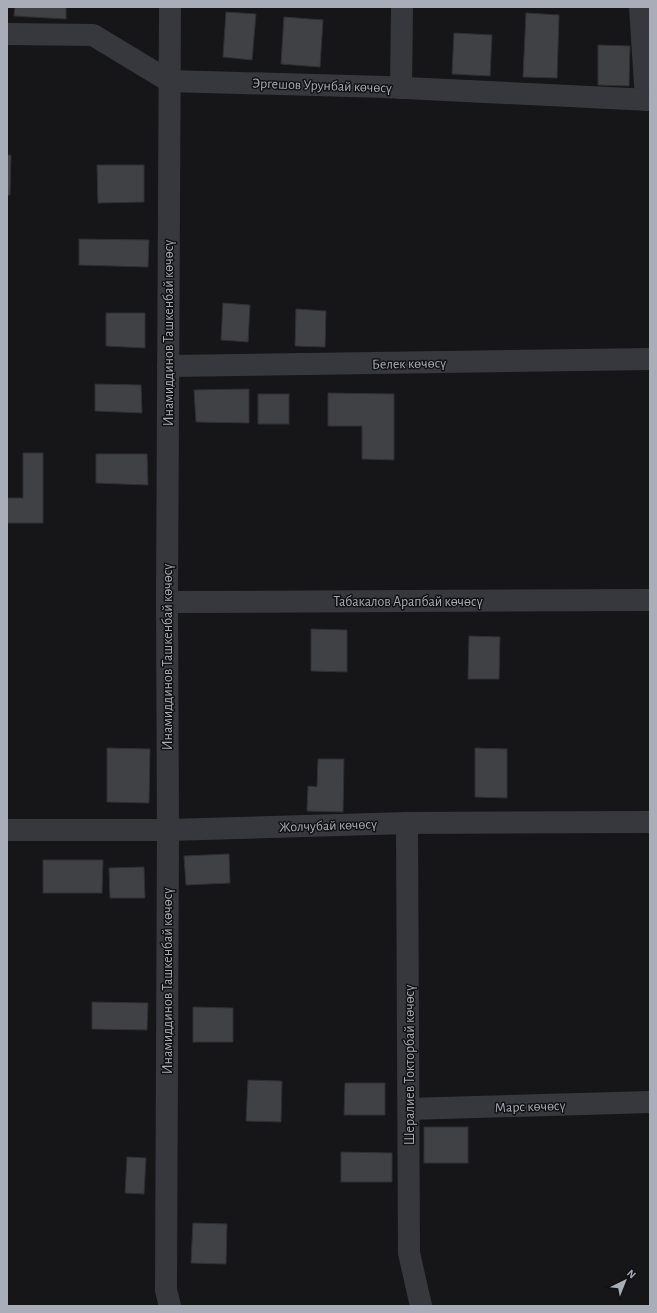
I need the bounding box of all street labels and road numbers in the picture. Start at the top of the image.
street label: Эргешов Урунбай көчөсү [252,77,392,95]
street label: Инамиддинов Ташкенбай көчөсү [162,240,176,426]
street label: Белек көчөсү [372,356,446,372]
street label: Инамиддинов Ташкенбай көчөсү [161,564,175,750]
street label: Табакалов Арапбай көчөсү [333,595,483,609]
street label: Жолчубай көчөсү [279,817,377,835]
street label: Инамиддинов Ташкенбай көчөсү [161,888,175,1074]
street label: Шералиев Токторбай көчөсү [403,985,417,1145]
street label: Марс көчөсү [494,1099,566,1115]

